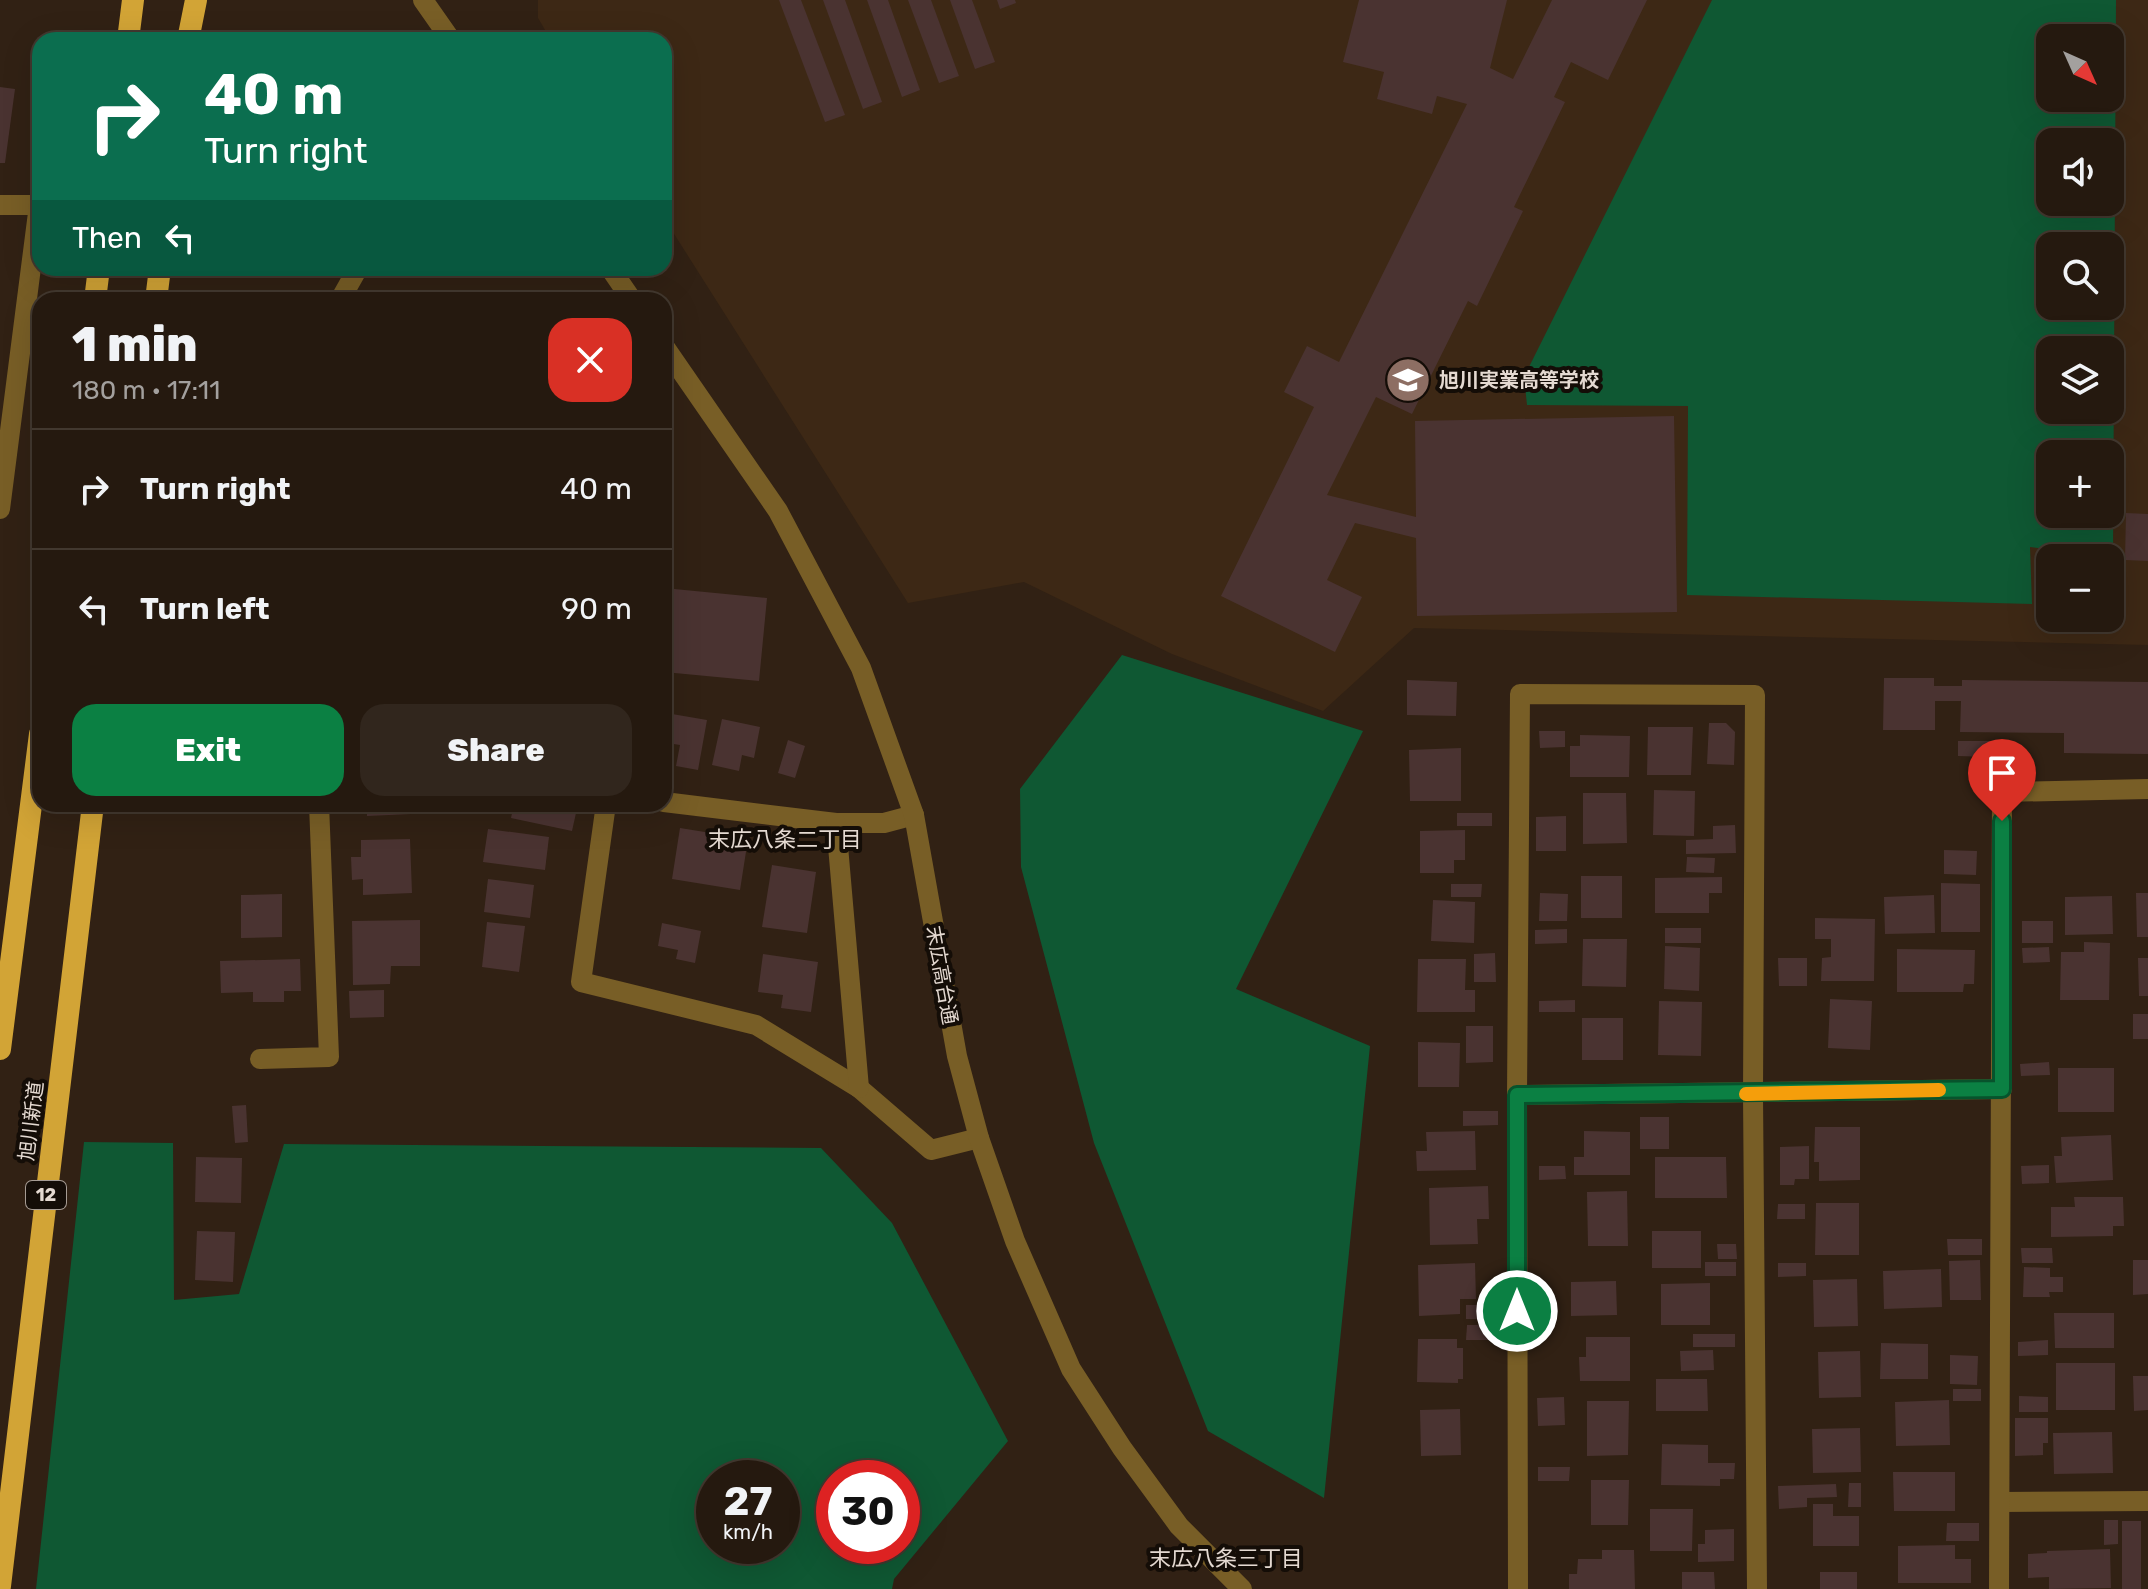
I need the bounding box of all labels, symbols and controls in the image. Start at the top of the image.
north arrow [2036,24,2124,112]
map controls [2036,24,2124,632]
text: 40 m [204,62,344,128]
icon: right [72,64,176,168]
button: sound [2036,128,2124,216]
text: Turn right [204,129,368,172]
icon: left [158,216,202,260]
text: Then [72,220,142,256]
button: search [2036,232,2124,320]
text: 1 min [72,316,198,373]
button: close [548,318,632,402]
button: layers [2036,336,2124,424]
school or university icon: 旭川実業高等学校 [1384,356,1432,404]
place label: 旭川実業高等学校 [1439,368,1599,392]
text: 180 m · 17:11 [72,375,220,406]
button: + [2036,440,2124,528]
icon: right [72,467,116,511]
text: Turn right [140,471,291,507]
text: 40 m [560,471,632,507]
button: − [2036,544,2124,632]
icon: left [72,587,116,631]
text: Turn left [140,591,270,627]
text: 90 m [561,591,632,627]
button: Exit [72,704,344,796]
button: Share [360,704,632,796]
pin [1968,739,2036,821]
icon: arrive [1980,751,2024,795]
district label: 末広八条二丁目 [708,826,862,853]
street label: 末広高台通 [921,924,963,1026]
street label: 旭川新道 [14,1080,48,1162]
road number: 12 [26,1181,66,1209]
position arrow [1475,1269,1559,1353]
speed limit sign: 30 [816,1460,920,1564]
text: 27 [724,1478,772,1525]
text: km/h [723,1520,773,1544]
district label: 末広八条三丁目 [1149,1545,1303,1572]

